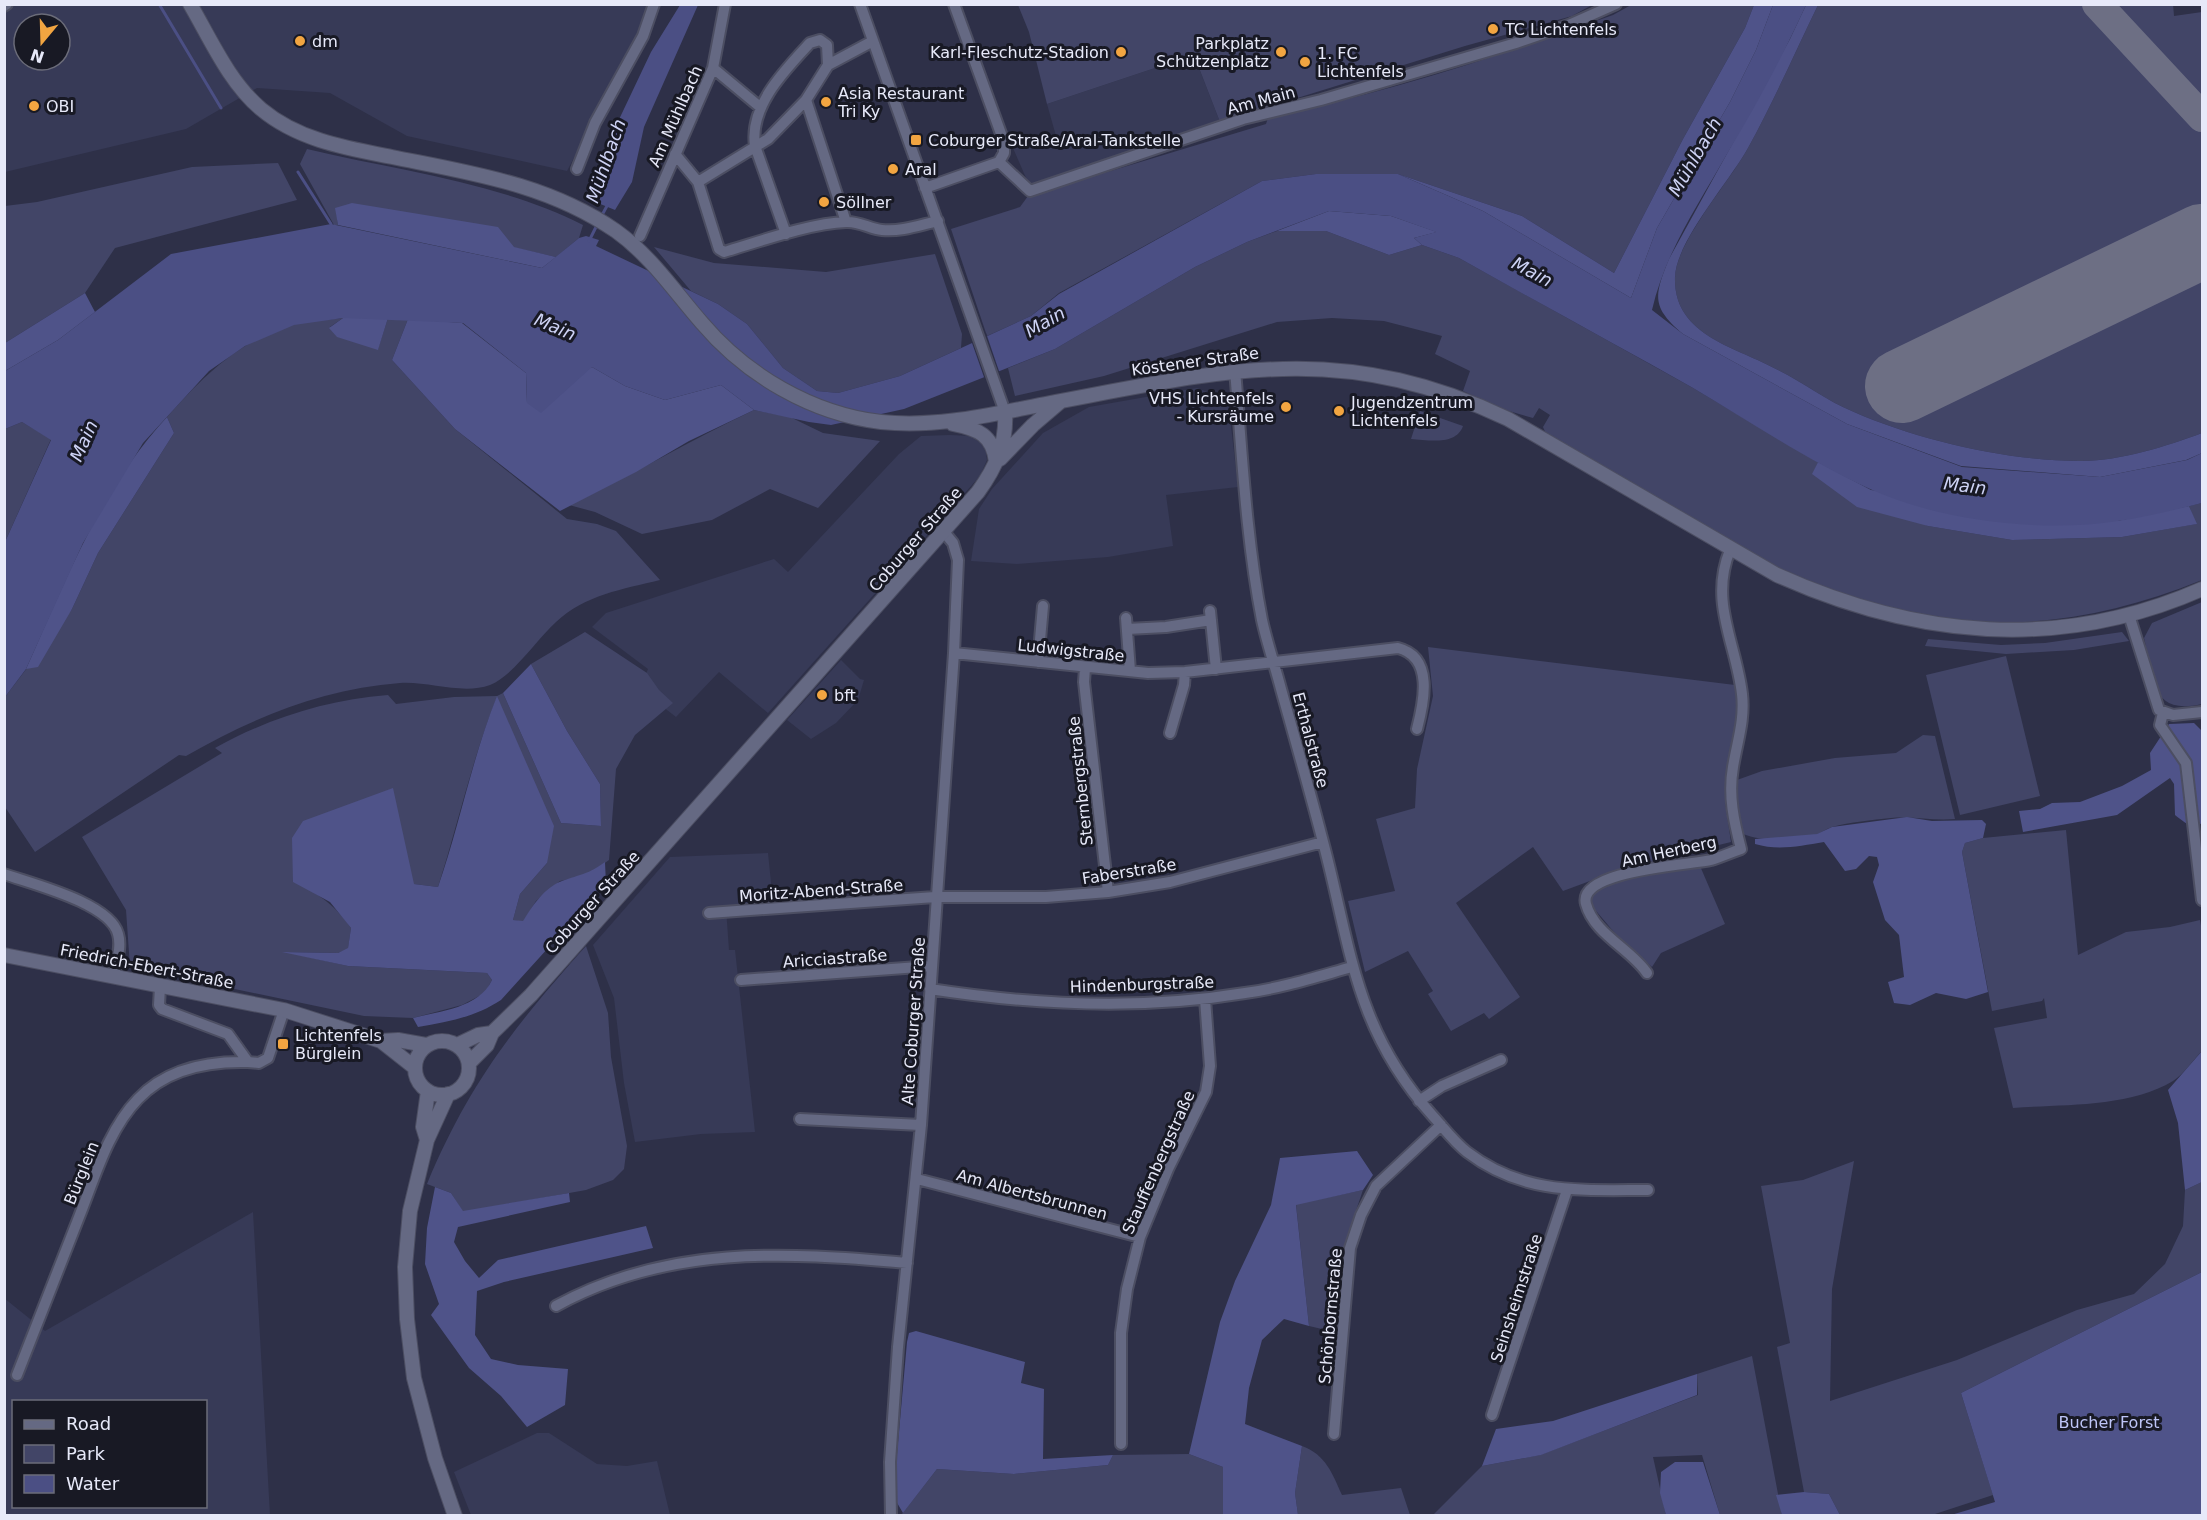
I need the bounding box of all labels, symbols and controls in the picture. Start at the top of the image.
north arrow [12,12,72,72]
place label: TC Lichtenfels [1504,20,1617,39]
marker: TC Lichtenfels [1486,22,1500,36]
place label: dm [312,32,338,51]
marker: dm [293,34,307,48]
place label: Parkplatz Schützenplatz [1156,34,1269,71]
place label: Karl-Fleschutz-Stadion [930,43,1109,62]
place label: 1. FC Lichtenfels [1317,44,1404,81]
text: N [28,45,47,67]
marker: Karl-Fleschutz-Stadion [1114,45,1128,59]
marker: Parkplatz Schützenplatz [1274,45,1288,59]
marker: 1. FC Lichtenfels [1298,55,1312,69]
street label: Am Mühlbach [645,63,706,170]
street label: Am Main [1225,82,1297,119]
place label: Asia Restaurant Tri Ky [837,84,964,121]
marker: Asia Restaurant Tri Ky [819,95,833,109]
place label: OBI [46,97,74,116]
marker: OBI [27,99,41,113]
water label: Mühlbach [1664,114,1725,200]
water label: Mühlbach [581,116,630,205]
place label: Coburger Straße/Aral-Tankstelle [928,131,1181,150]
marker: Coburger Straße/Aral-Tankstelle [909,133,923,147]
place label: Aral [905,160,937,179]
marker: Aral [886,162,900,176]
place label: Söllner [836,193,892,212]
marker: Söllner [817,195,831,209]
water label: Main [1508,252,1556,291]
water label: Main [1021,302,1069,341]
water label: Main [531,308,579,345]
street label: Köstener Straße [1130,343,1260,380]
place label: VHS Lichtenfels - Kursräume [1149,389,1274,426]
place label: Jugendzentrum Lichtenfels [1350,393,1473,430]
marker: VHS Lichtenfels - Kursräume [1279,400,1293,414]
marker: Jugendzentrum Lichtenfels [1332,404,1346,418]
water label: Main [65,417,102,465]
water label: Main [1942,472,1988,499]
street label: Coburger Straße [865,483,966,595]
street label: Ludwigstraße [1016,635,1125,666]
place label: bft [834,686,856,705]
marker: bft [815,688,829,702]
street label: Erthalstraße [1289,690,1332,790]
street label: Sternbergstraße [1064,715,1097,847]
street label: Am Herberg [1620,832,1718,871]
street label: Coburger Straße [541,847,644,958]
street label: Faberstraße [1081,855,1177,888]
street label: Moritz-Abend-Straße [738,875,904,906]
street label: Alte Coburger Straße [898,936,929,1106]
street label: Friedrich-Ebert-Straße [59,940,235,993]
street label: Aricciastraße [782,945,888,972]
street label: Hindenburgstraße [1070,972,1215,997]
place label: Lichtenfels Bürglein [295,1026,382,1063]
marker: Lichtenfels Bürglein [276,1037,290,1051]
street label: Stauffenbergstraße [1118,1088,1199,1237]
street label: Bürglein [60,1139,103,1208]
street label: Am Albertsbrunnen [954,1165,1109,1224]
street label: Seinsheimstraße [1487,1232,1546,1365]
street label: Schönbornstraße [1315,1247,1346,1385]
legend [12,1400,207,1508]
text: Road [66,1413,111,1434]
park label: Bucher Forst [2058,1413,2160,1432]
text: Park [66,1443,105,1464]
text: Water [66,1473,120,1494]

